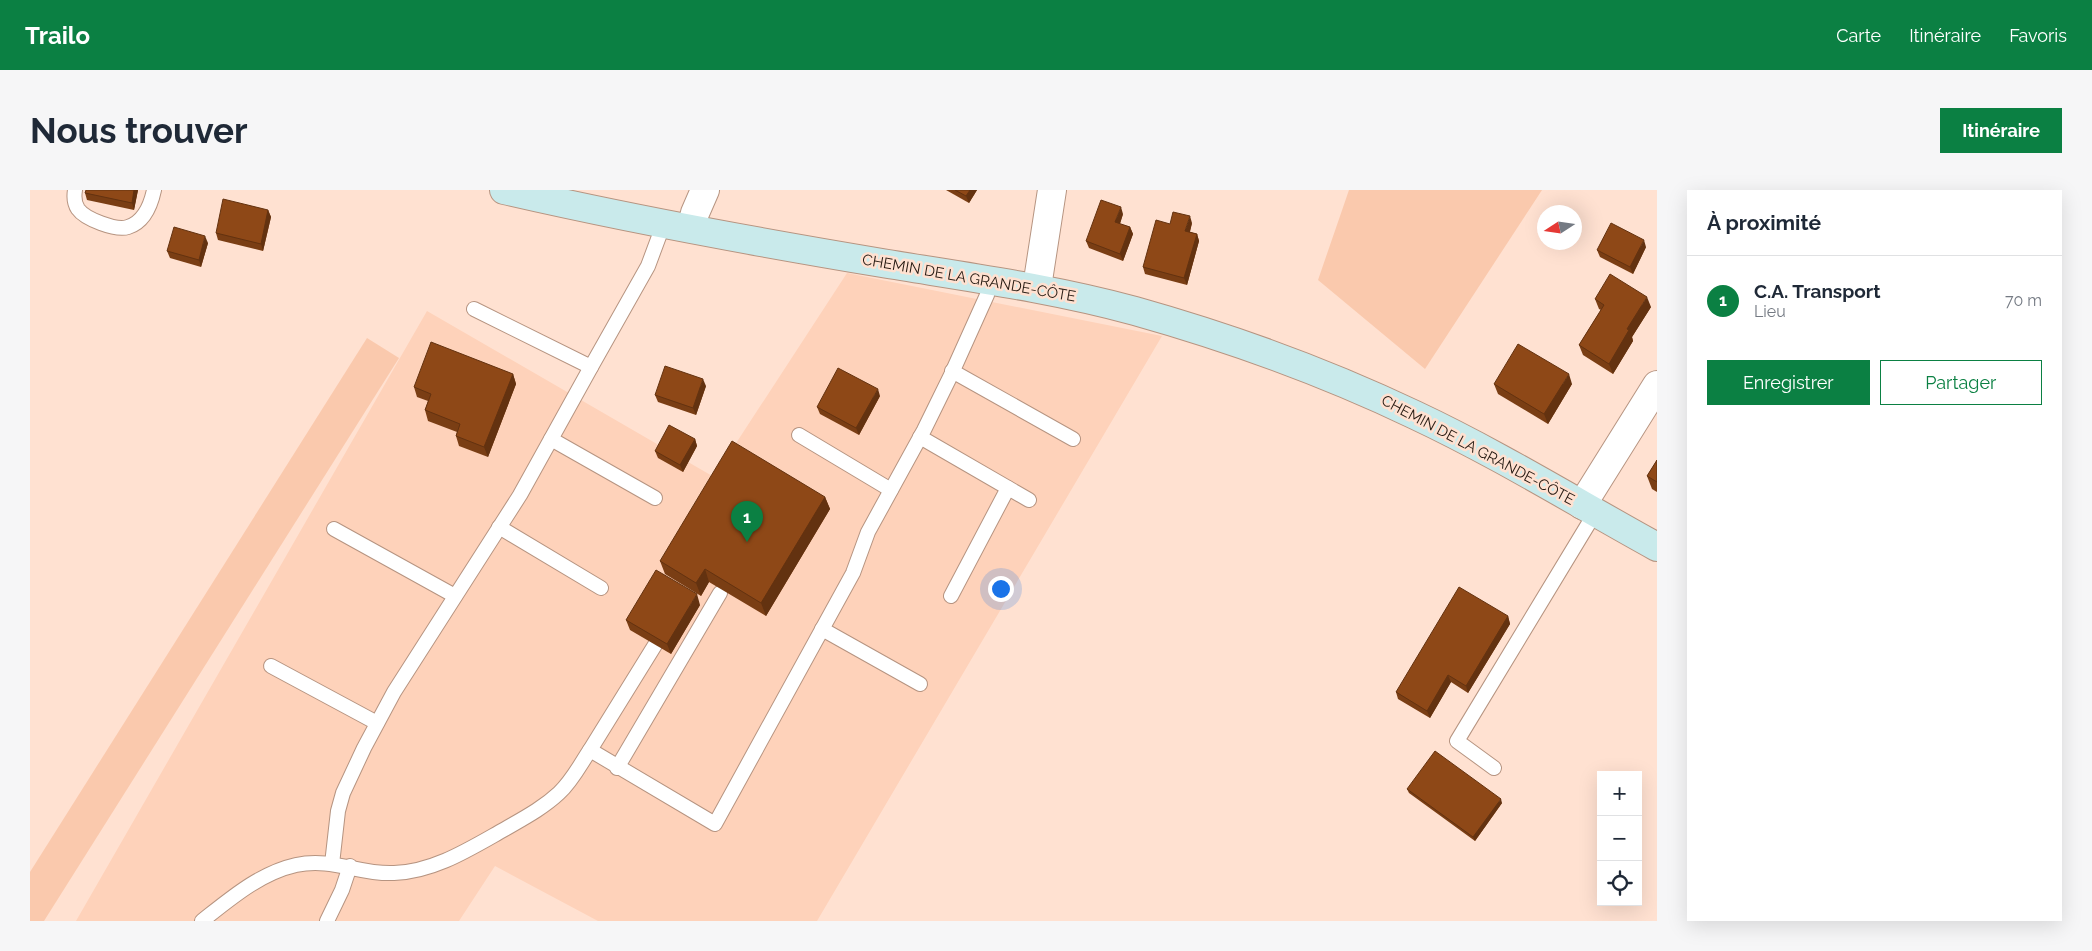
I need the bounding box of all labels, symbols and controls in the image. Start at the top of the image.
text: Trailo [25,21,90,50]
text: Carte [1836,25,1881,46]
text: Itinéraire [1909,25,1981,46]
text: Favoris [2009,25,2067,46]
button: Itinéraire [1940,108,2062,153]
text: Nous trouver [30,110,248,151]
north arrow [1537,205,1582,250]
text: À proximité [1707,210,1821,235]
street label: CHEMIN DE LA GRANDE-CÔTE [861,250,1077,306]
text: C.A. Transport [1754,280,1880,302]
text: 1 [1719,291,1727,310]
text: 70 m [2005,291,2042,310]
text: Lieu [1754,302,1786,321]
button: Enregistrer [1707,360,1870,405]
button: Partager [1880,360,2042,405]
street label: CHEMIN DE LA GRANDE-CÔTE [1378,391,1578,509]
pin: 1 [731,501,763,542]
your location [988,576,1014,602]
map controls [1597,771,1642,906]
button: + [1597,771,1642,816]
button: − [1597,816,1642,861]
button: locate [1597,861,1642,906]

